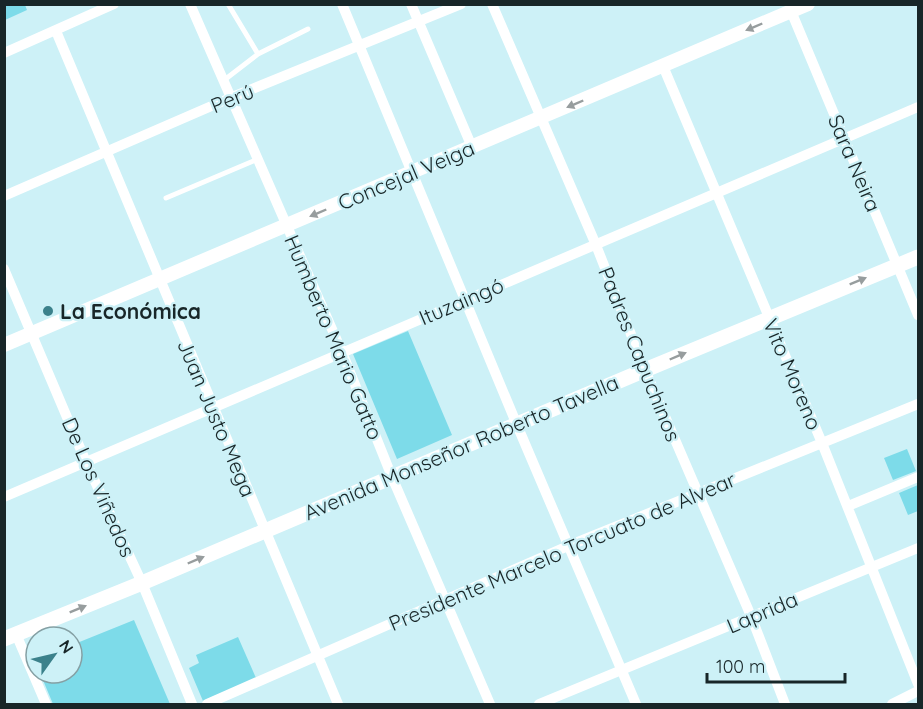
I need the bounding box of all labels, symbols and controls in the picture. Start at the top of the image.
one-way arrow [745,23,763,32]
street label: Perú [207,78,257,118]
one-way arrow [565,99,583,109]
street label: Sara Neira [823,111,887,215]
street label: Concejal Veiga [334,135,478,215]
one-way arrow [309,209,327,218]
street label: Humberto Mario Gatto [279,231,389,443]
street label: Padres Capuchinos [593,263,687,445]
street label: Ituzaingó [415,272,507,330]
one-way arrow [849,276,867,285]
place label: La Económica [60,298,201,324]
marker: La Económica [41,304,55,318]
street label: Vito Moreno [758,314,828,434]
street label: Juan Justo Mega [172,335,262,501]
one-way arrow [669,351,687,360]
street label: Avenida Monseñor Roberto Tavella [300,369,622,525]
street label: De Los Viñedos [57,413,141,561]
street label: Presidente Marcelo Torcuato de Alvear [384,466,740,636]
one-way arrow [187,555,205,564]
street label: Laprida [723,585,801,639]
one-way arrow [69,604,87,613]
north arrow [24,625,84,685]
text: N [55,636,78,657]
scale bar [707,646,845,684]
text: 100 m [716,655,765,678]

